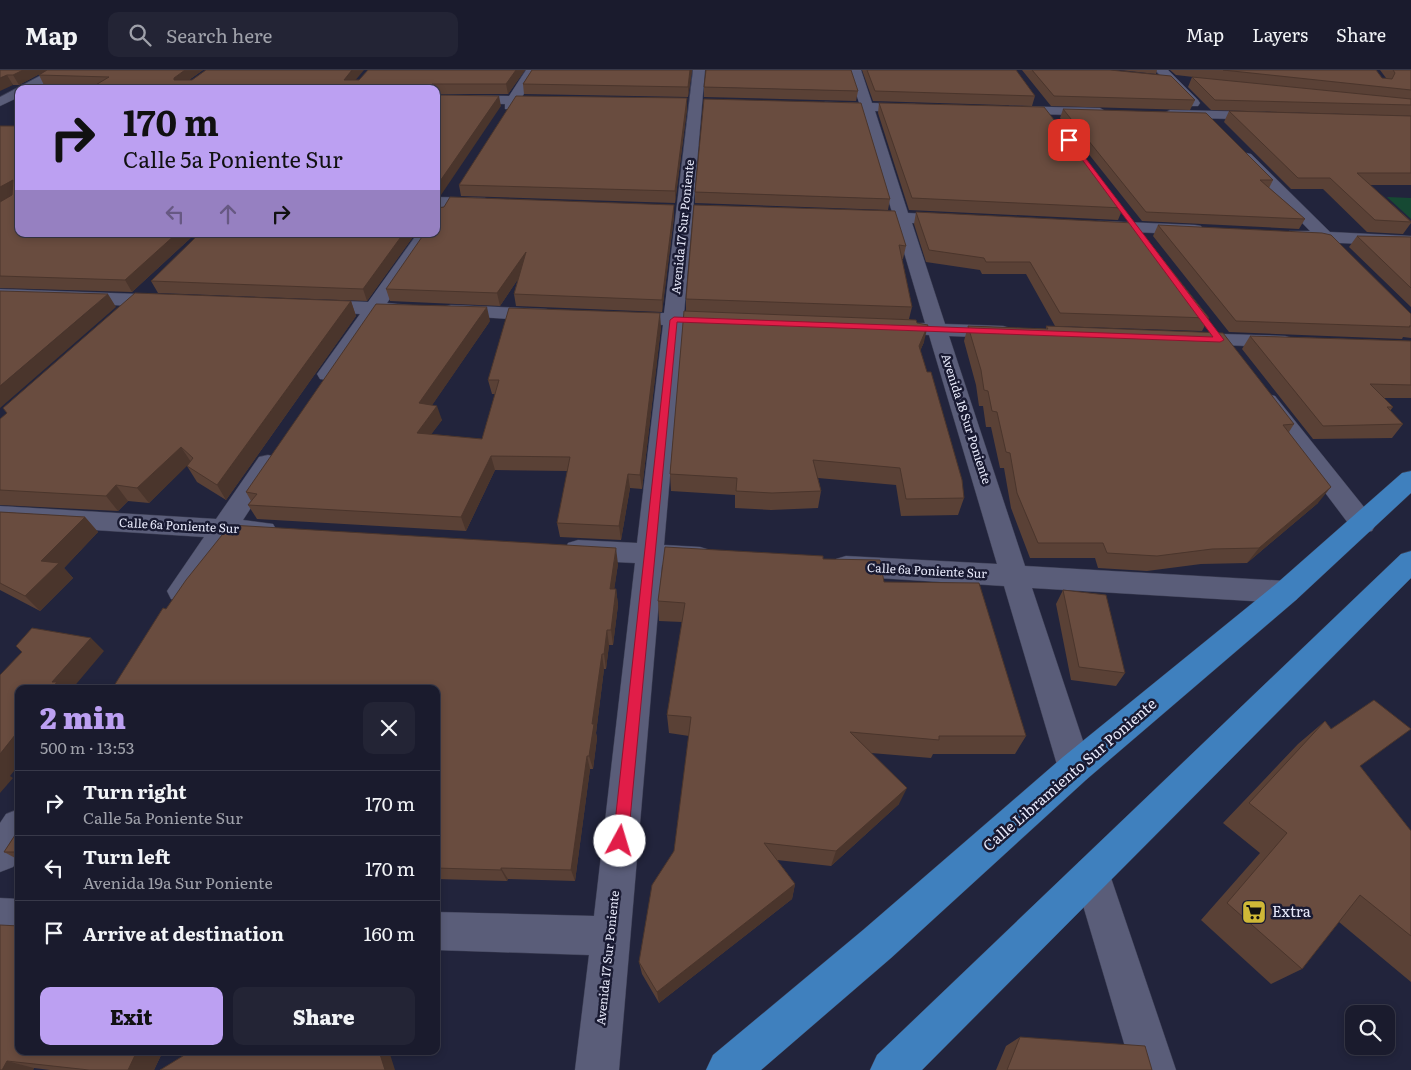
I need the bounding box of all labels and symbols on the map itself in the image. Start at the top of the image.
pin [1048,119,1090,161]
street label: Avenida 17 Sur Poniente [666,159,698,295]
street label: Avenida 18 Sur Poniente [937,351,997,486]
street label: Calle 6a Poniente Sur [119,513,240,537]
street label: Calle 6a Poniente Sur [867,558,988,582]
street label: Calle Libramiento Sur Poniente [977,692,1161,856]
position arrow [593,814,645,866]
street label: Avenida 17 Sur Poniente [591,890,623,1026]
supermarket icon: Extra [1241,899,1267,925]
place label: Extra [1272,899,1312,922]

